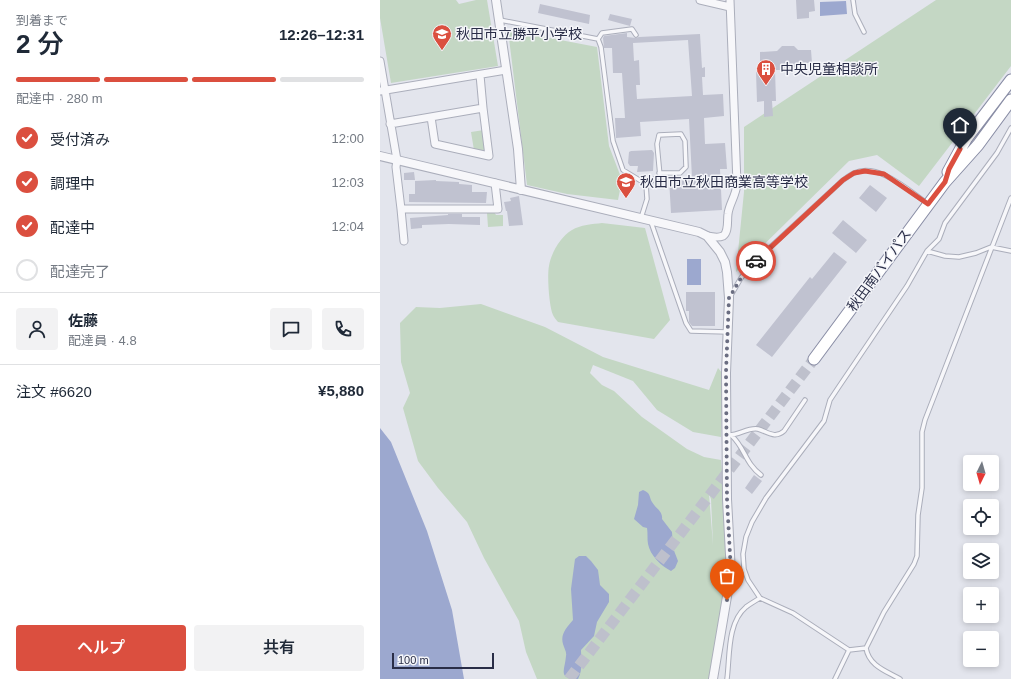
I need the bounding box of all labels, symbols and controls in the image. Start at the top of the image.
text: 到着まで [16,13,68,28]
school or university icon: 秋田市立勝平小学校 [431,23,453,51]
text: 12:26–12:31 [279,26,364,43]
place label: 秋田市立勝平小学校 [456,26,582,42]
text: 2 分 [16,29,64,59]
building icon: 中央児童相談所 [755,58,777,86]
place label: 中央児童相談所 [780,61,878,77]
text: 配達中 · 280 m [16,91,103,106]
pin [943,108,977,149]
icon: home [949,114,971,136]
icon: check [16,127,38,149]
text: 受付済み [50,131,110,148]
text: 12:00 [331,131,364,146]
icon: check [16,171,38,193]
school or university icon: 秋田市立秋田商業高等学校 [615,171,637,199]
place label: 秋田市立秋田商業高等学校 [640,174,808,190]
text: 調理中 [50,175,95,192]
text: 12:03 [331,175,364,190]
icon: check [16,215,38,237]
text: 配達中 [50,219,95,236]
text: 12:04 [331,219,364,234]
street label: 秋田南バイパス [844,226,914,314]
courier [736,241,776,281]
icon: car [745,250,767,272]
text: 配達完了 [50,263,110,280]
button: person [16,308,58,350]
button: chat [270,308,312,350]
button: phone [322,308,364,350]
text: 佐藤 [68,312,98,329]
text: 配達員 · 4.8 [68,333,137,348]
text: ¥5,880 [318,382,364,399]
text: 注文 #6620 [16,383,92,400]
north arrow [963,455,999,491]
map controls [963,455,999,667]
button: locate [963,499,999,535]
button: layers [963,543,999,579]
pin [710,559,744,600]
icon: bag [716,565,738,587]
button: + [963,587,999,623]
button: ヘルプ [16,625,186,671]
button: 共有 [194,625,364,671]
button: − [963,631,999,667]
scale bar [392,651,494,670]
text: 100 m [398,654,429,666]

